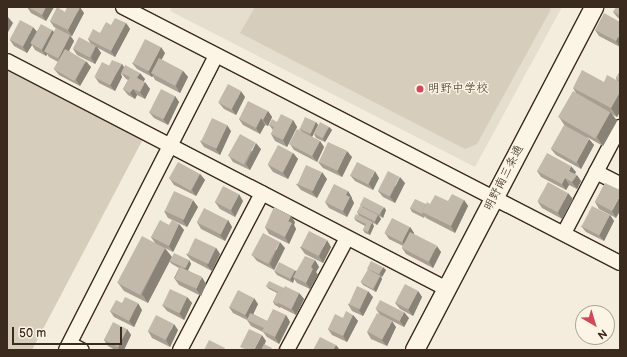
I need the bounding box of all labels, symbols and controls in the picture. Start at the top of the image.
place label: 明野中学校 [428,82,488,96]
marker: 明野中学校 [415,84,425,94]
street label: 明野南三条通 [481,143,527,213]
north arrow [575,305,615,345]
scale bar [14,319,124,345]
text: 50 m [19,326,46,341]
text: N [595,326,609,342]

